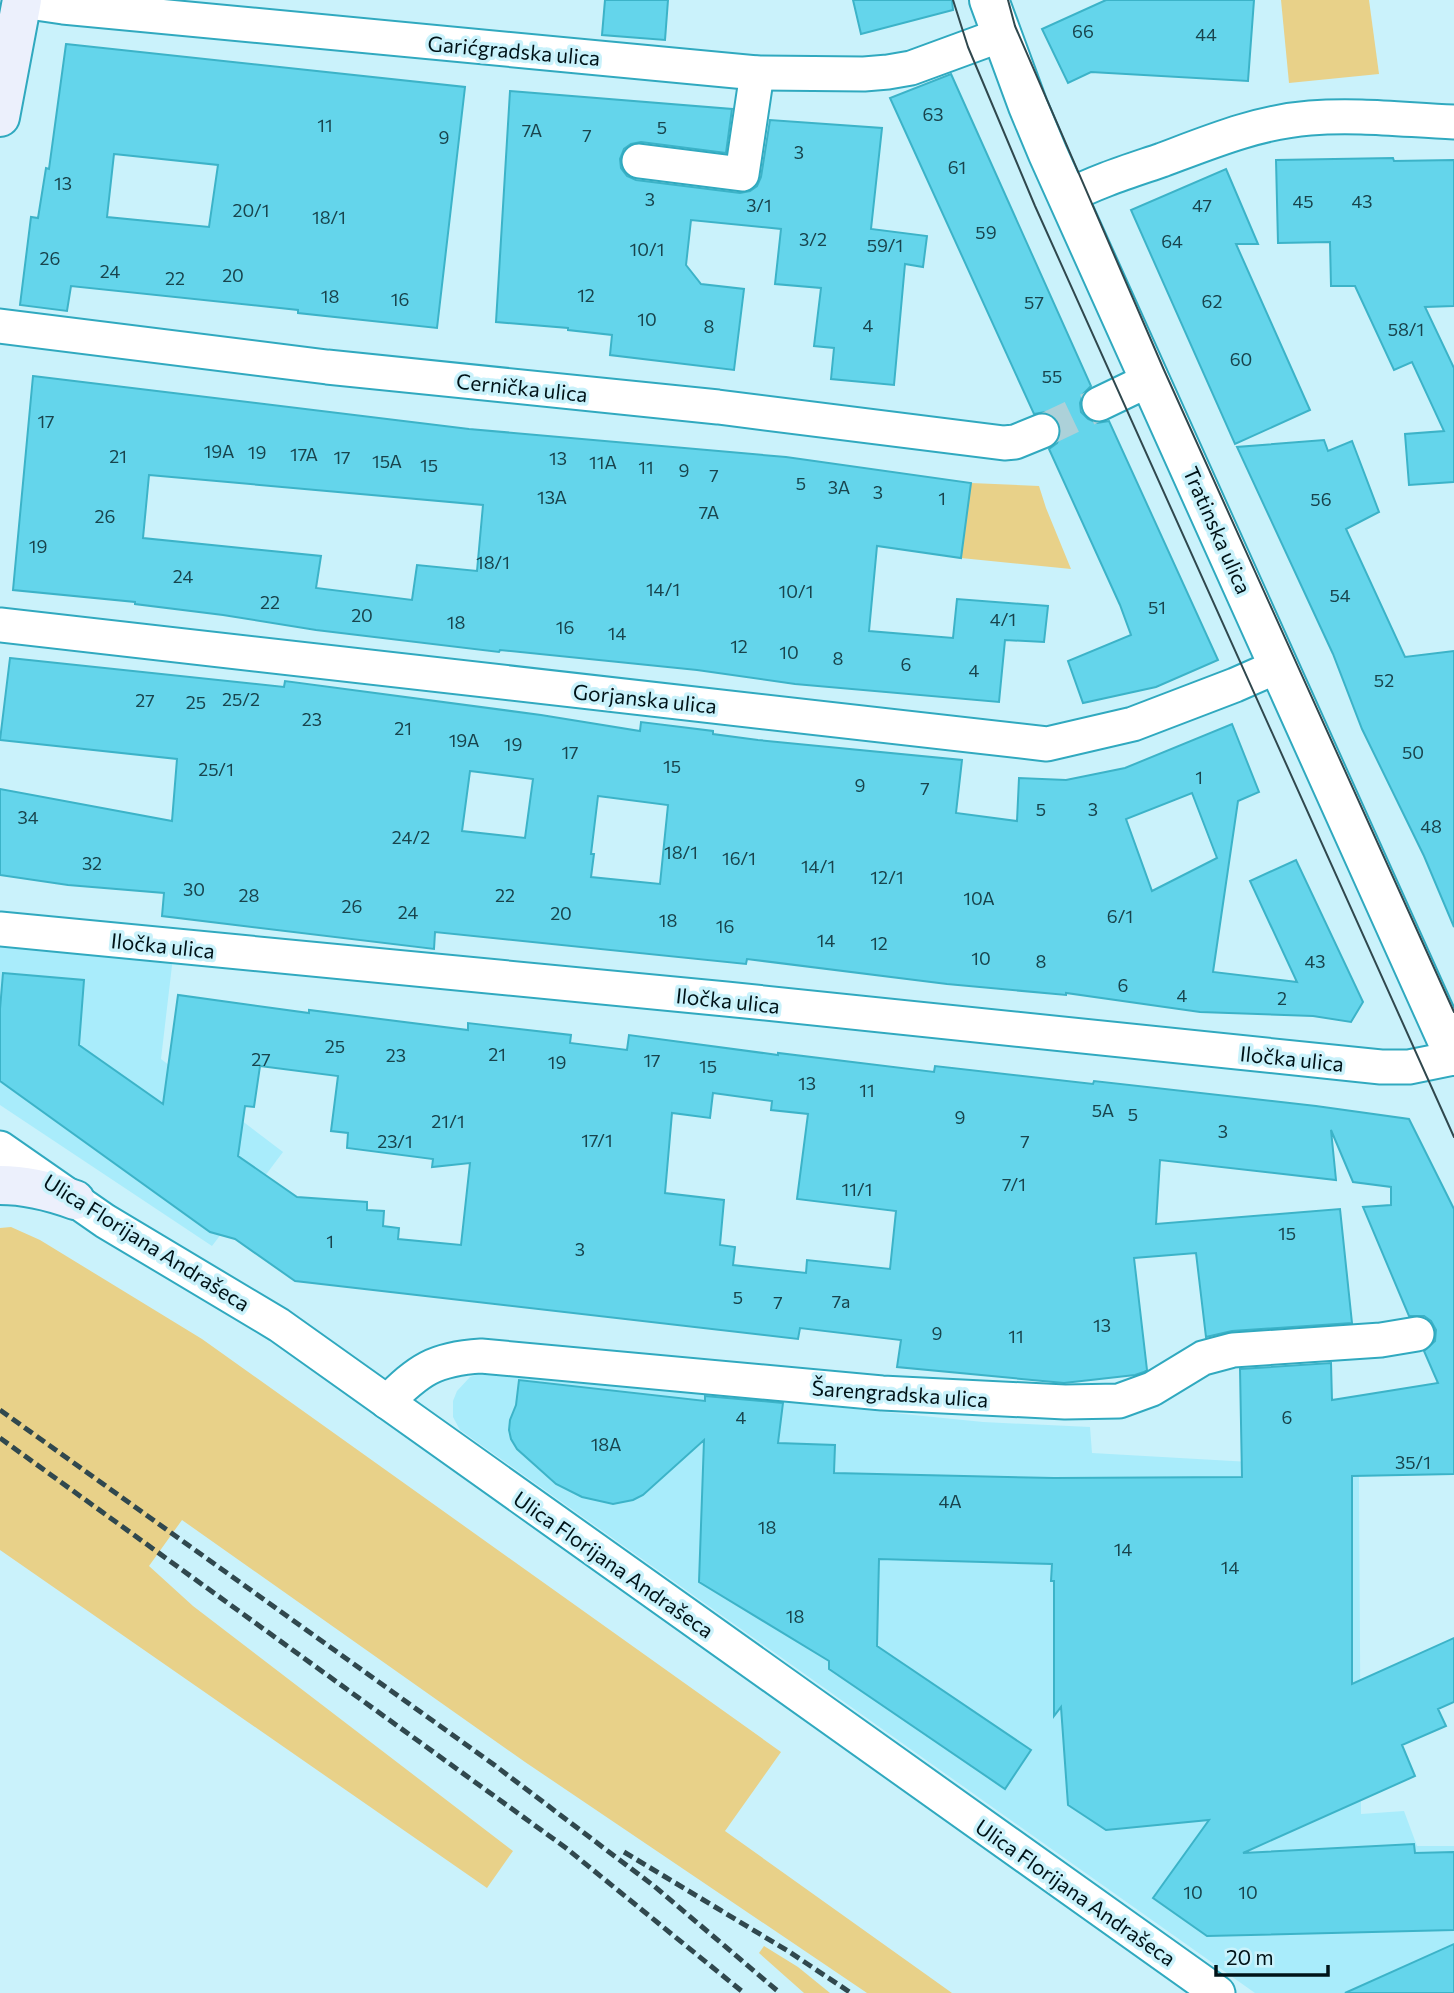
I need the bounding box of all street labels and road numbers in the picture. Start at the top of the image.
street label: Garićgradska ulica [427,30,601,70]
street label: Cernička ulica [455,368,589,406]
street label: Tratinska ulica [1179,462,1257,598]
street label: Gorjanska ulica [572,678,718,718]
street label: Iločka ulica [110,927,216,963]
street label: Iločka ulica [675,982,781,1018]
street label: Iločka ulica [1239,1040,1345,1076]
street label: Ulica Florijana Andrašeca [39,1168,255,1316]
street label: Šarengradska ulica [811,1374,989,1412]
street label: Ulica Florijana Andrašeca [509,1485,719,1643]
street label: Ulica Florijana Andrašeca [971,1813,1181,1971]

